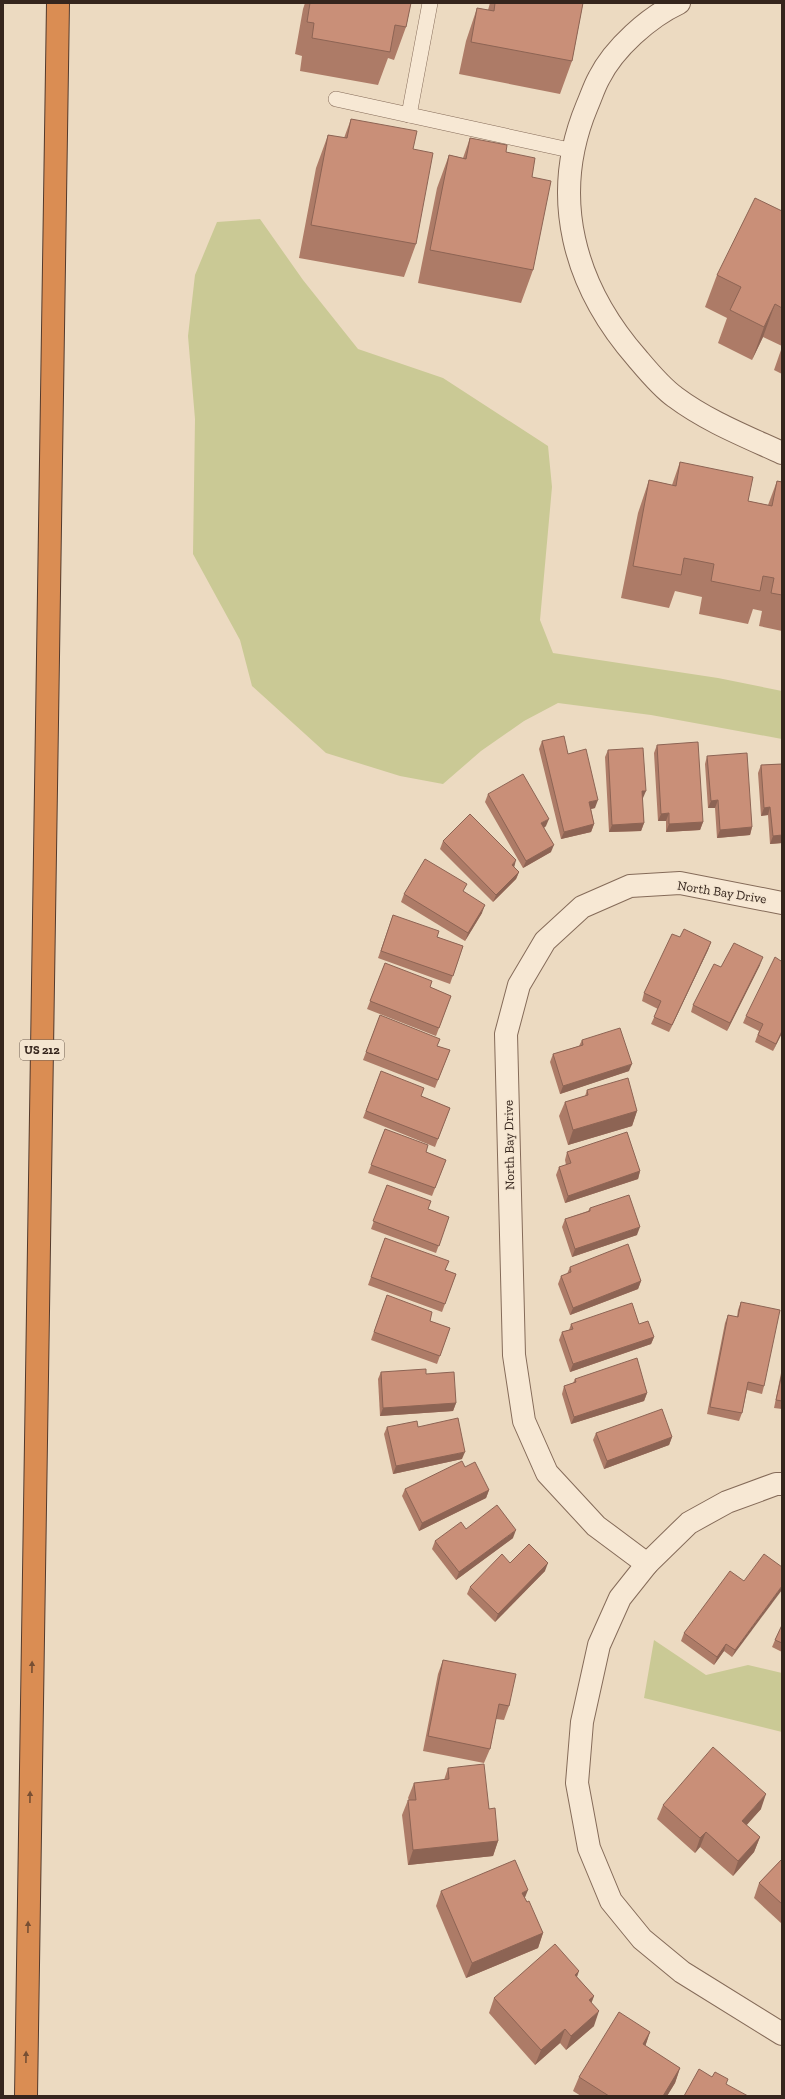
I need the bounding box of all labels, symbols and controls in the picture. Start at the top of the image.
street label: North Bay Drive [676,878,768,906]
road number: US 212 [20,1040,64,1060]
street label: North Bay Drive [501,1100,517,1190]
one-way arrow [29,1660,35,1673]
one-way arrow [27,1790,33,1803]
one-way arrow [25,1920,31,1933]
one-way arrow [23,2050,29,2063]

